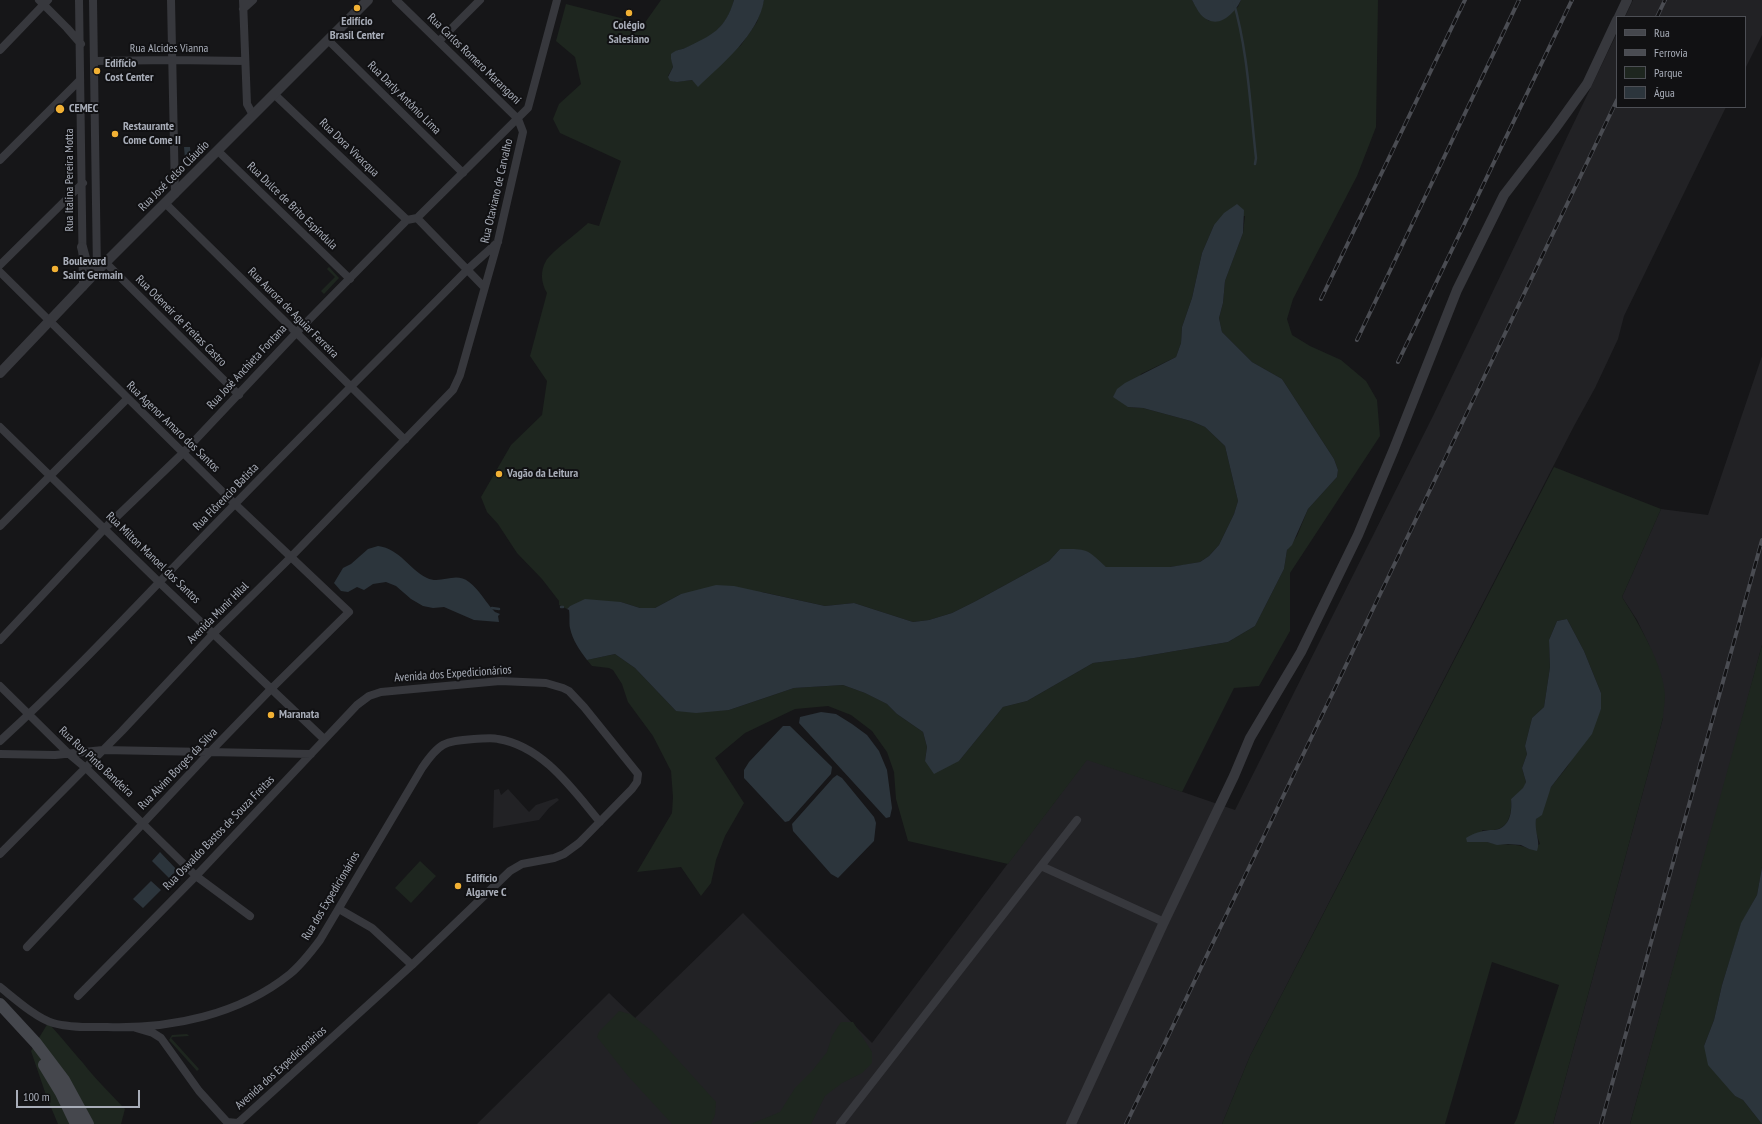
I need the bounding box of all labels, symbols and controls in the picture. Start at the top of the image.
marker: Edifício Brasil Center [352,3,362,13]
marker: Colégio Salesiano [624,8,634,18]
street label: Rua Carlos Romero Marangoni [424,11,524,107]
place label: Edifício Brasil Center [330,15,384,43]
legend [1616,16,1746,108]
place label: Colégio Salesiano [609,19,649,47]
text: Rua [1654,25,1670,40]
street label: Rua Alcides Vianna [130,42,208,56]
text: Ferrovia [1654,45,1688,60]
place label: Edifício Cost Center [105,57,153,85]
street label: Rua Darly Antônio Lima [364,58,444,138]
text: Parque [1654,65,1683,80]
marker: Edifício Cost Center [92,66,102,76]
text: Água [1654,85,1675,100]
place label: CEMEC [69,102,98,116]
marker: CEMEC [54,103,66,115]
street label: Rua Dora Vivacqua [316,116,382,180]
place label: Restaurante Come Come II [123,120,181,148]
street label: Rua Italina Pereira Motta [63,129,77,231]
marker: Restaurante Come Come II [110,129,120,139]
street label: Rua Otaviano de Carvalho [478,137,516,245]
street label: Rua José Celso Cláudio [136,138,212,214]
street label: Rua Dulce de Brito Espíndula [244,159,340,253]
place label: Boulevard Saint Germain [63,255,123,283]
marker: Boulevard Saint Germain [50,264,60,274]
street label: Rua Aurora de Aguiar Ferreira [245,265,341,361]
street label: Rua Odeneir de Freitas Castro [132,272,230,370]
street label: Rua José Anchieta Fontana [204,322,290,412]
street label: Rua Agenor Amaro dos Santos [123,379,223,475]
street label: Rua Flôrencio Batista [190,460,262,534]
place label: Vagão da Leitura [507,467,578,481]
marker: Vagão da Leitura [494,469,504,479]
street label: Rua Milton Manoel dos Santos [103,509,203,607]
street label: Avenida Munir Hilal [184,579,252,647]
street label: Avenida dos Expedicionários [394,663,512,685]
place label: Maranata [279,708,319,722]
marker: Maranata [266,710,276,720]
street label: Rua Ruy Pinto Bandeira [56,724,136,800]
street label: Rua Alvim Borges da Silva [135,725,221,813]
street label: Rua Oswaldo Bastos de Souza Freitas [160,773,278,893]
street label: Rua dos Expedicionários [299,849,363,943]
place label: Edifício Algarve C [466,872,507,900]
marker: Edifício Algarve C [453,881,463,891]
street label: Avenida dos Expedicionários [232,1023,330,1113]
scale bar [18,1082,142,1108]
text: 100 m [23,1089,50,1104]

